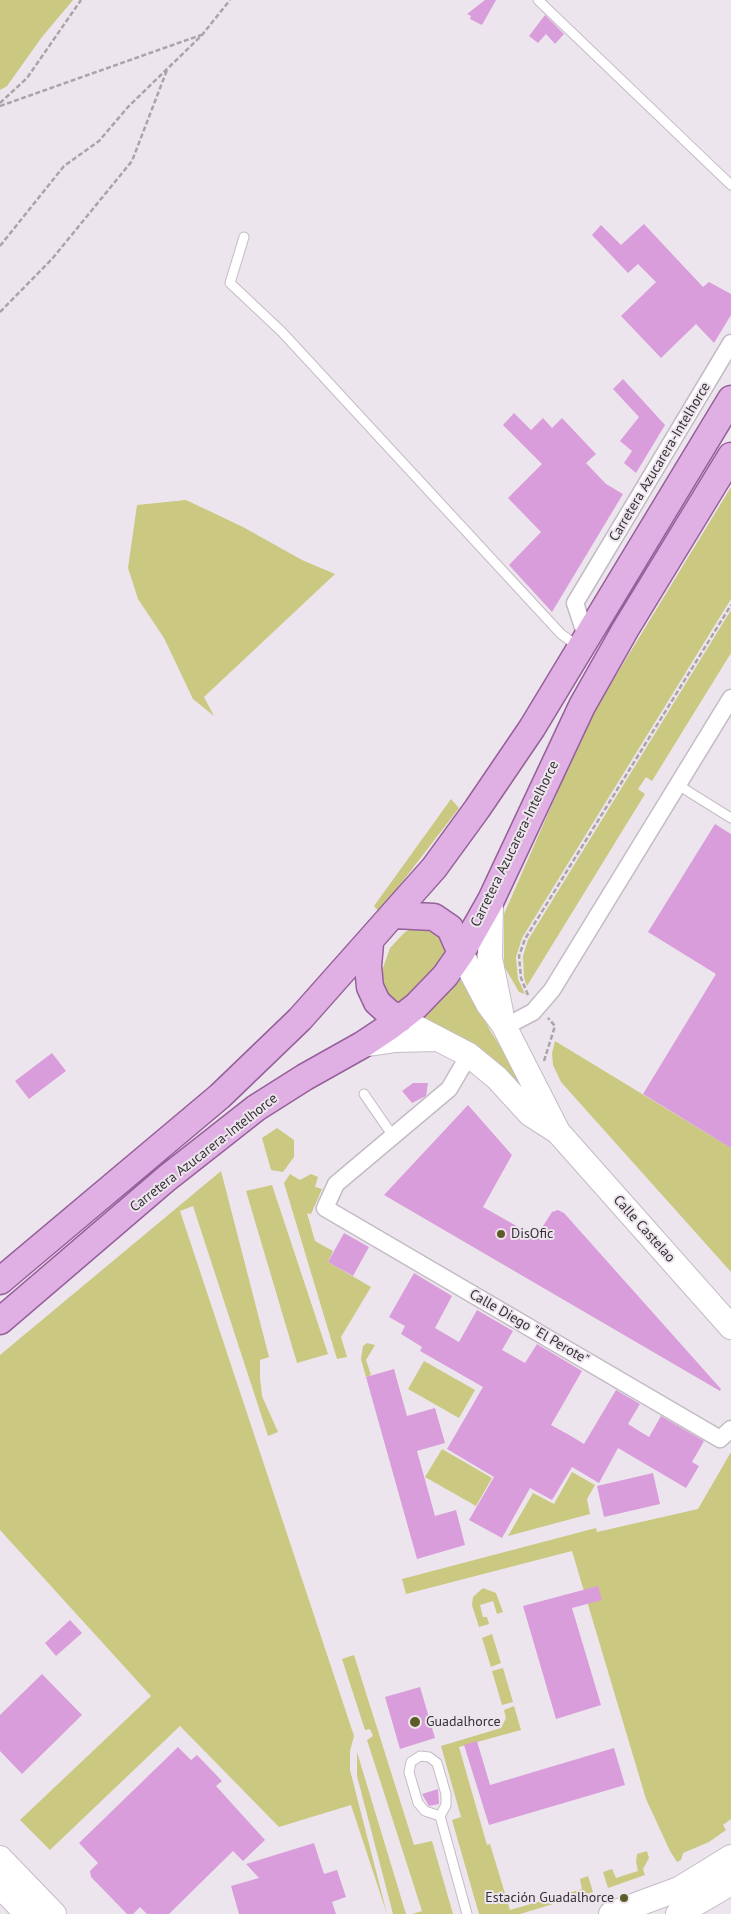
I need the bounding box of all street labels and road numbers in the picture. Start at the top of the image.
street label: Carretera Azucarera-Intelhorce [606,379,714,545]
street label: Carretera Azucarera-Intelhorce [467,758,563,930]
street label: Carretera Azucarera-Intelhorce [127,1090,281,1216]
street label: Calle Castelao [609,1192,679,1266]
street label: Calle Diego "El Perote" [466,1286,592,1368]

